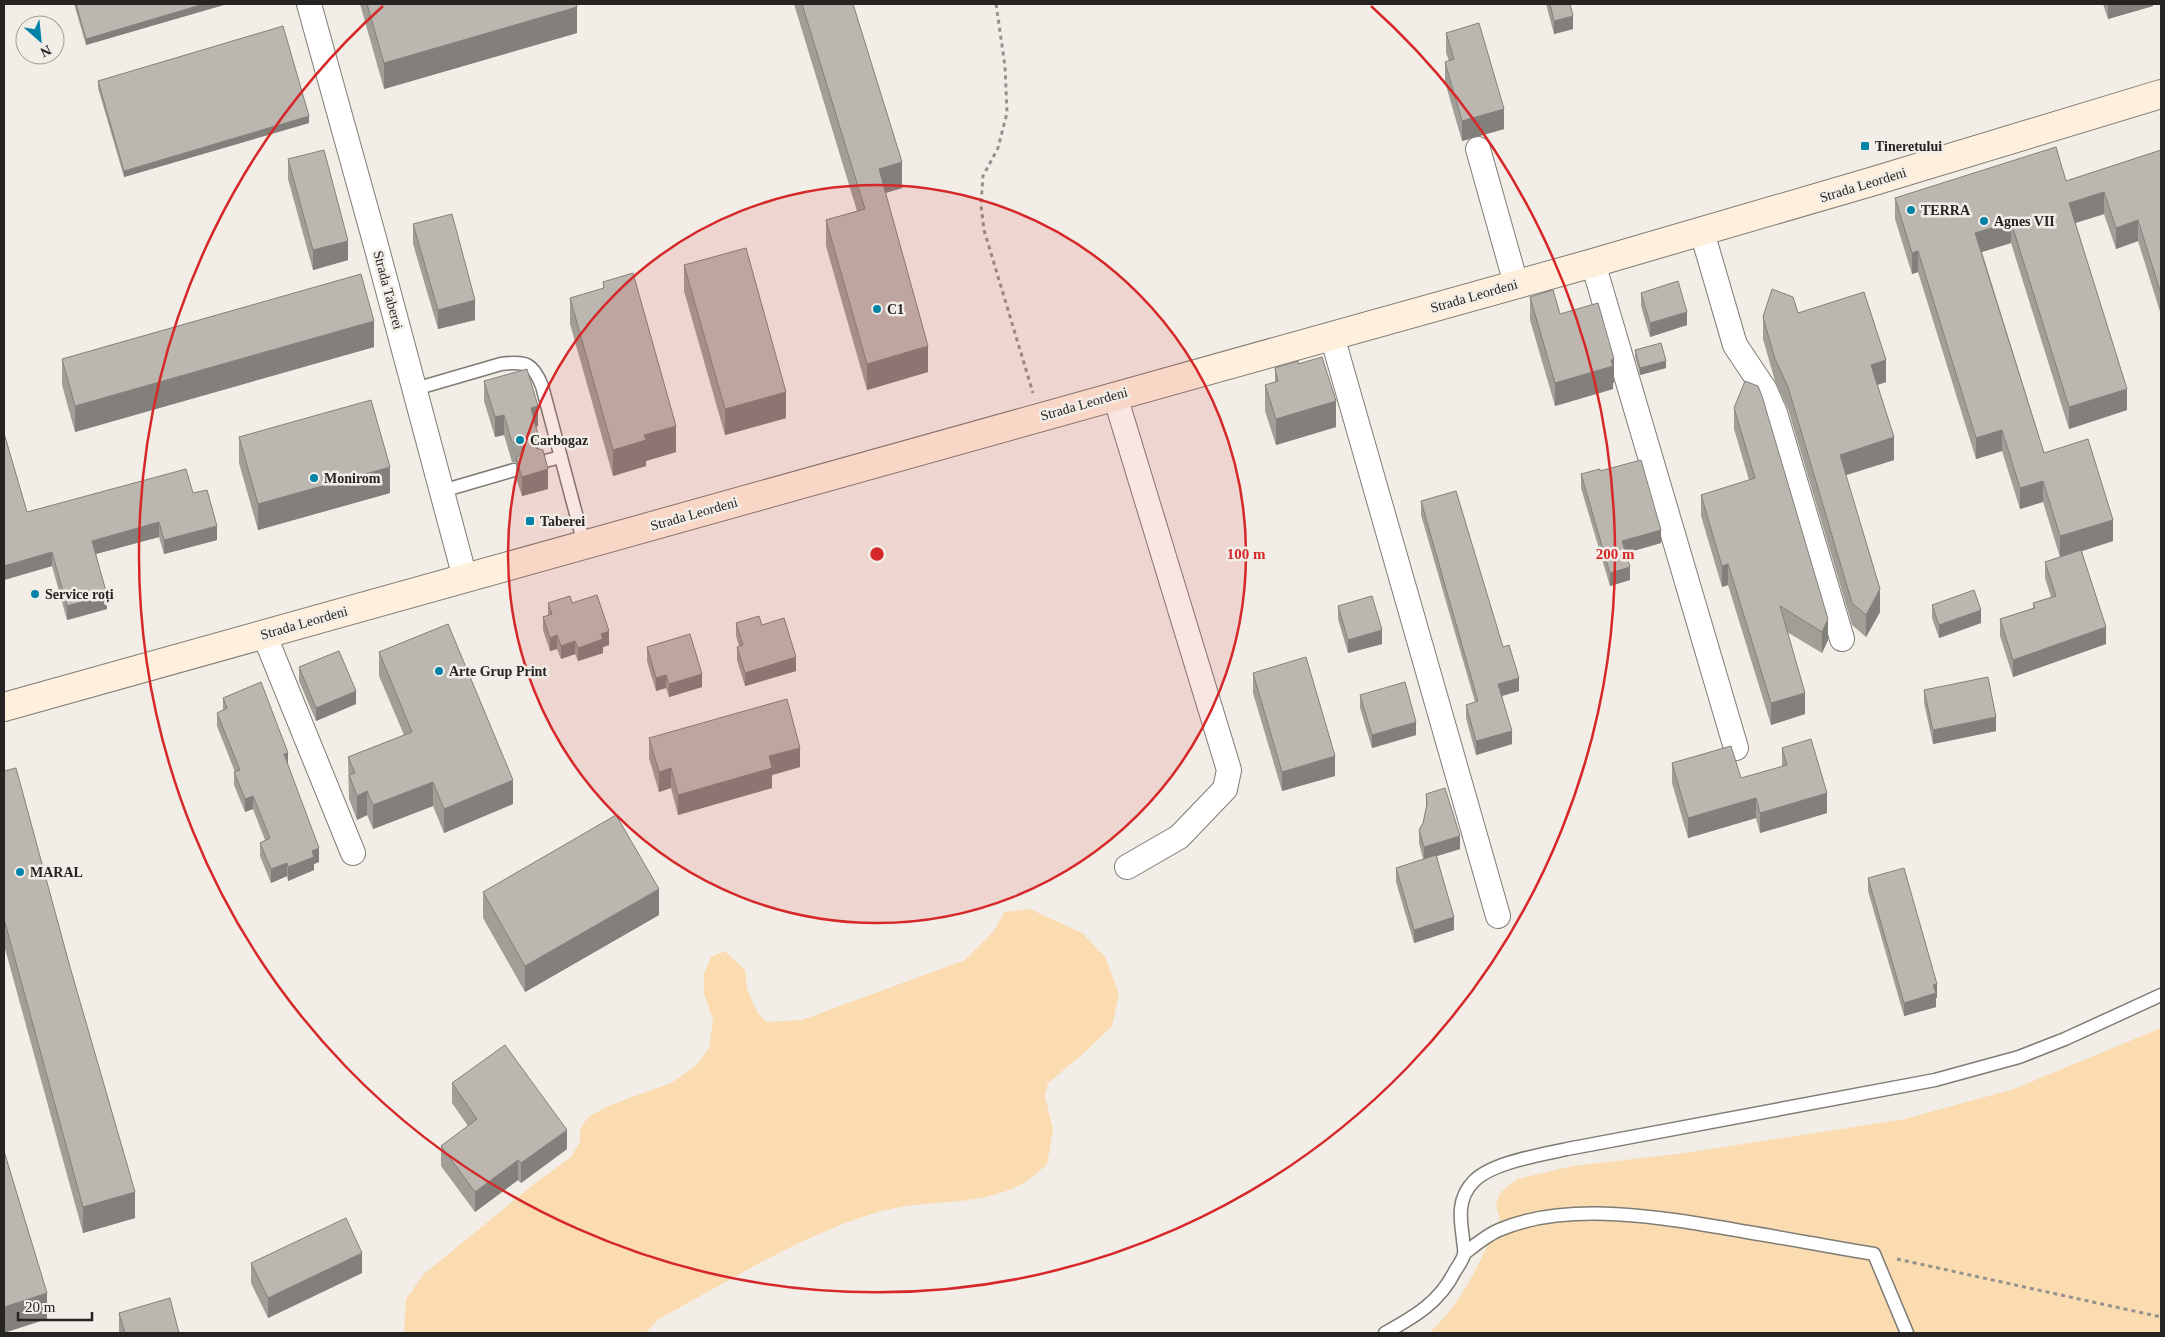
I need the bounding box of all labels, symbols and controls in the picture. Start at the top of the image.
north arrow [15,15,65,65]
text: N [38,42,54,60]
place label: Tineretului [1875,139,1942,154]
marker: Tineretului [1859,140,1871,152]
street label: Strada Leordeni [1818,165,1908,205]
place label: TERRA [1921,203,1971,218]
marker: TERRA [1905,204,1917,216]
place label: Agnes VII [1994,214,2055,229]
marker: Agnes VII [1978,215,1990,227]
street label: Strada Taberei [370,249,406,331]
street label: Strada Leordeni [1429,276,1519,316]
place label: C1 [887,302,904,317]
marker: C1 [871,303,883,315]
street label: Strada Leordeni [1039,384,1129,424]
place label: Carbogaz [530,433,588,448]
marker: Carbogaz [514,434,526,446]
place label: Monirom [324,471,381,486]
marker: Monirom [308,472,320,484]
street label: Strada Leordeni [649,494,739,534]
place label: Taberei [540,514,585,529]
marker: Taberei [524,515,536,527]
centre of rings [868,545,886,563]
text: 100 m [1227,546,1266,562]
text: 200 m [1596,546,1635,562]
place label: Service roți [45,587,114,603]
marker: Service roți [29,588,41,600]
street label: Strada Leordeni [259,603,349,643]
place label: Arte Grup Print [449,664,547,679]
marker: Arte Grup Print [433,665,445,677]
place label: MARAL [30,865,83,880]
marker: MARAL [14,866,26,878]
scale bar [18,1290,91,1322]
text: 20 m [25,1299,56,1315]

